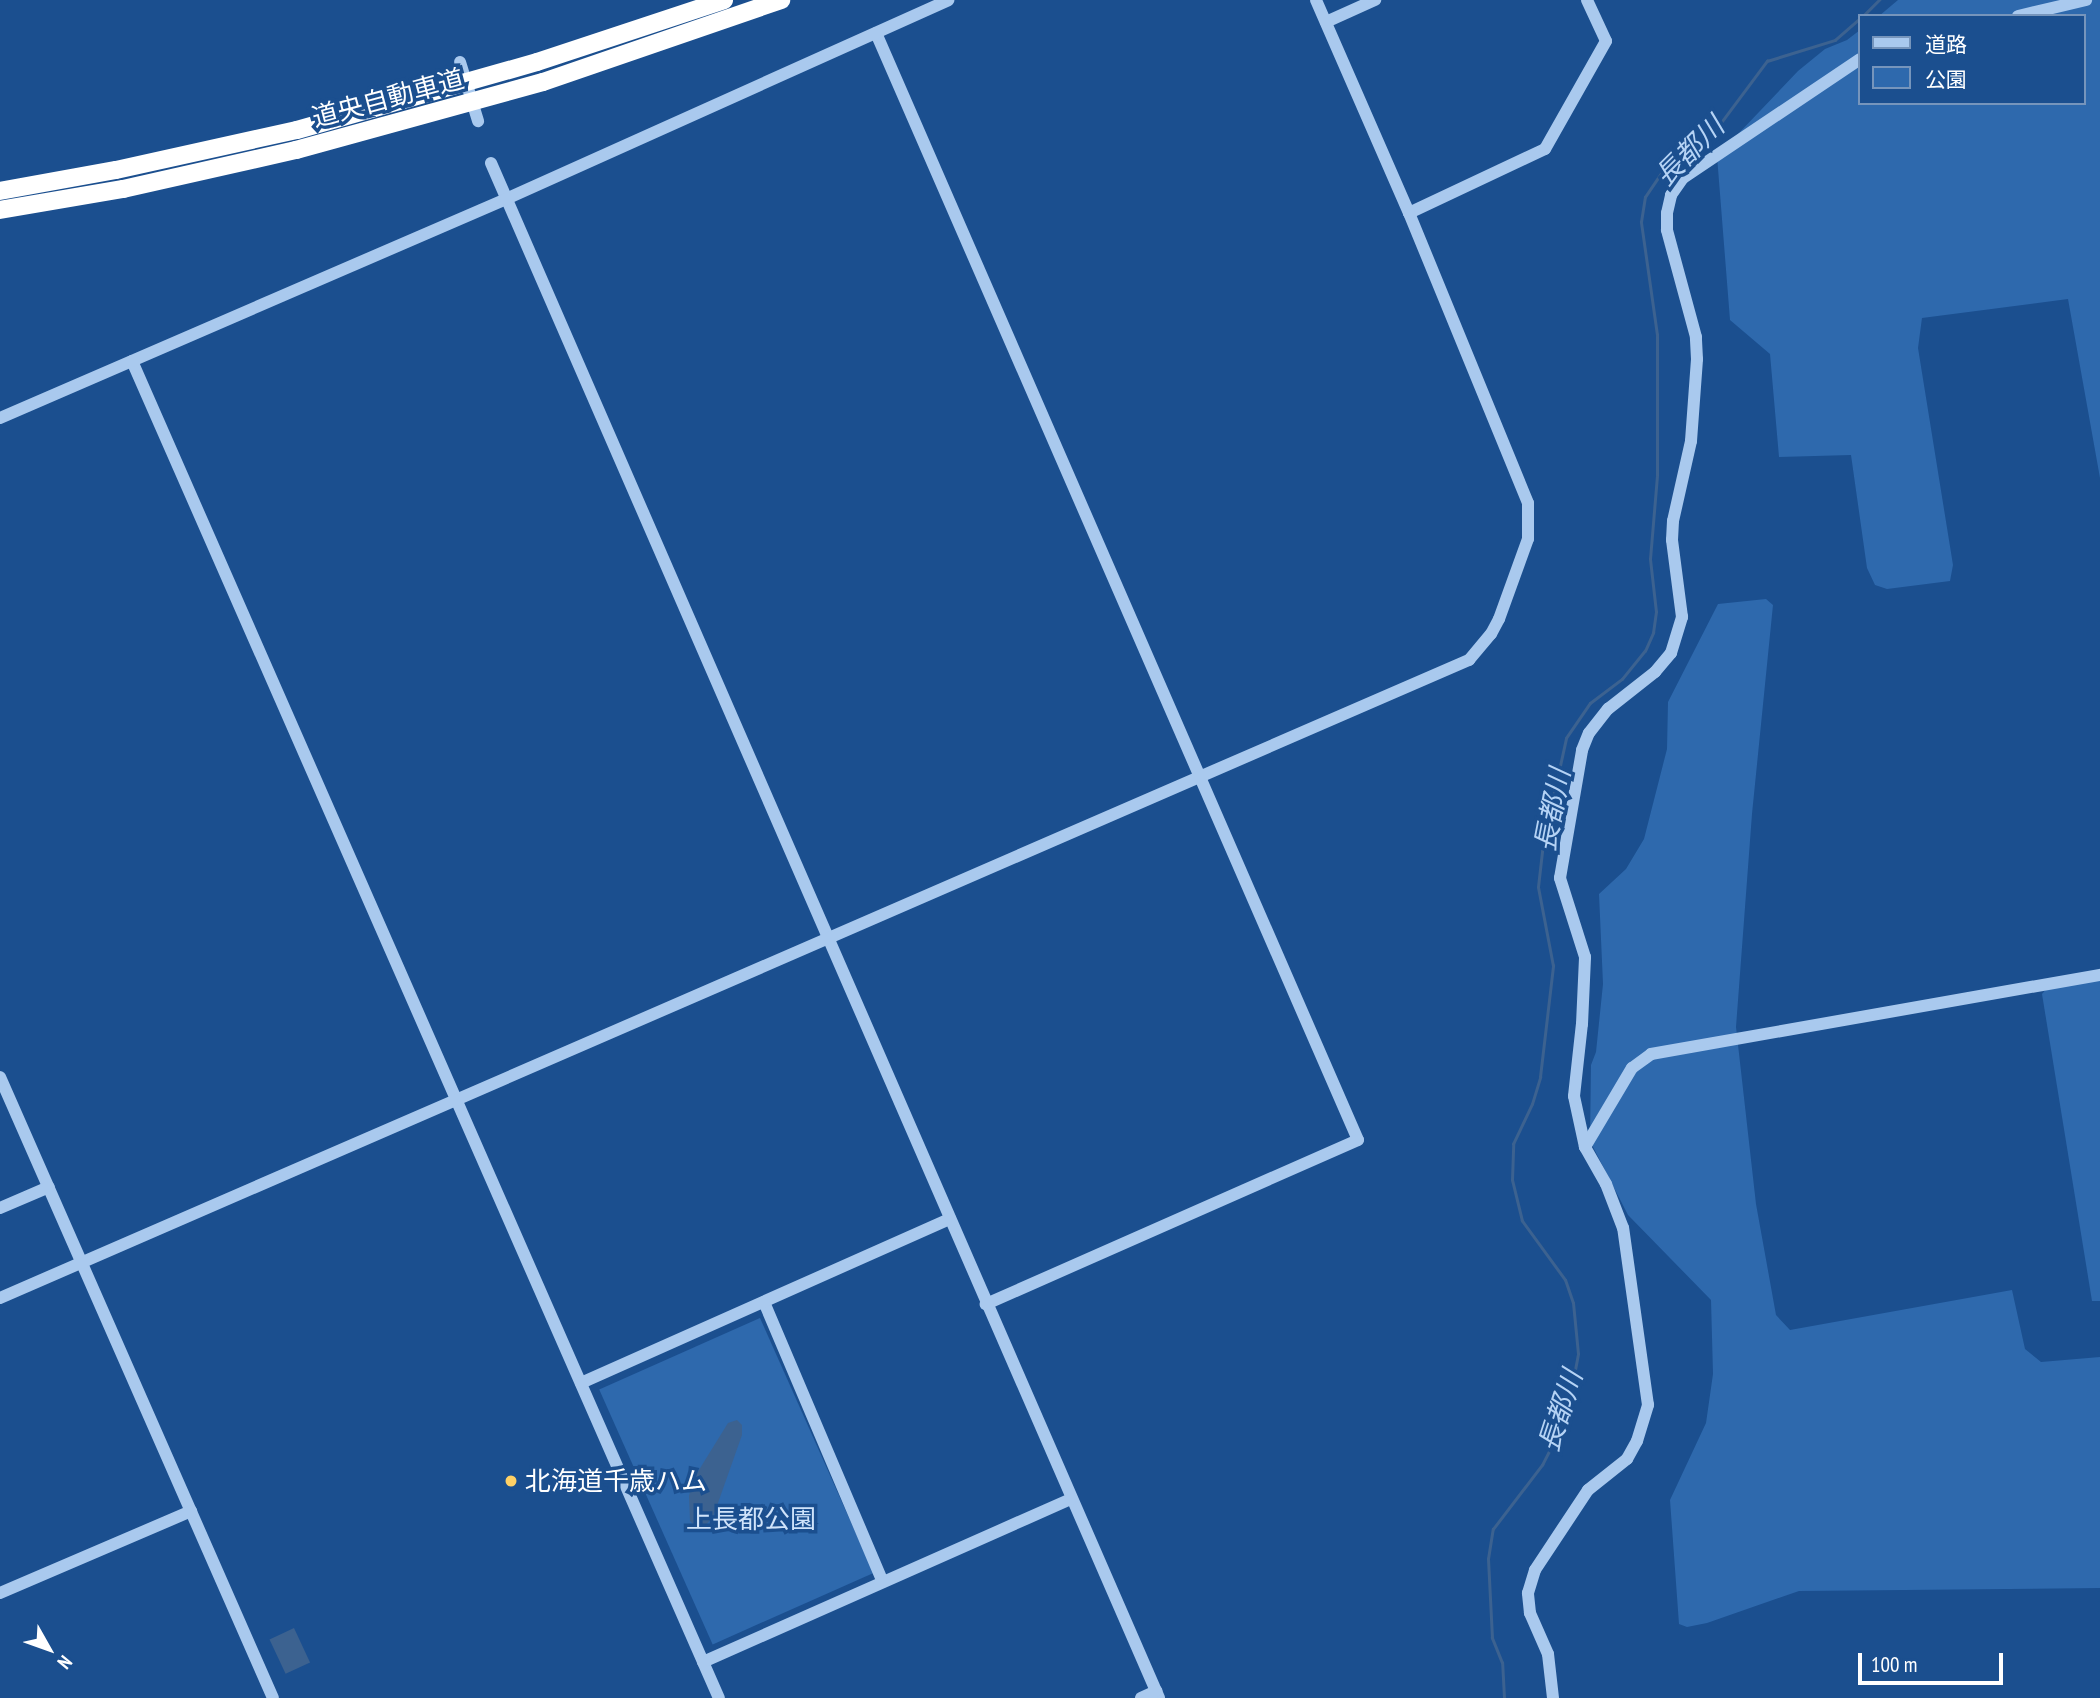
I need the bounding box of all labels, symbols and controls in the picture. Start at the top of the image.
legend [1858,14,2086,105]
text: 道路 [1925,31,1967,58]
street label: 道央自動車道 [309,63,467,133]
text: 公園 [1925,66,1967,93]
water label: 長都川 [1647,109,1731,193]
water label: 長都川 [1527,766,1577,854]
water label: 長都川 [1531,1366,1589,1456]
place label: 北海道千歳ハム [525,1465,707,1497]
marker: 北海道千歳ハム [503,1473,519,1489]
park label: 上長都公園 [686,1503,816,1535]
north arrow [14,1614,84,1684]
scale bar [1862,1638,2007,1682]
text: N [53,1651,78,1674]
text: 100 m [1871,1651,1917,1678]

